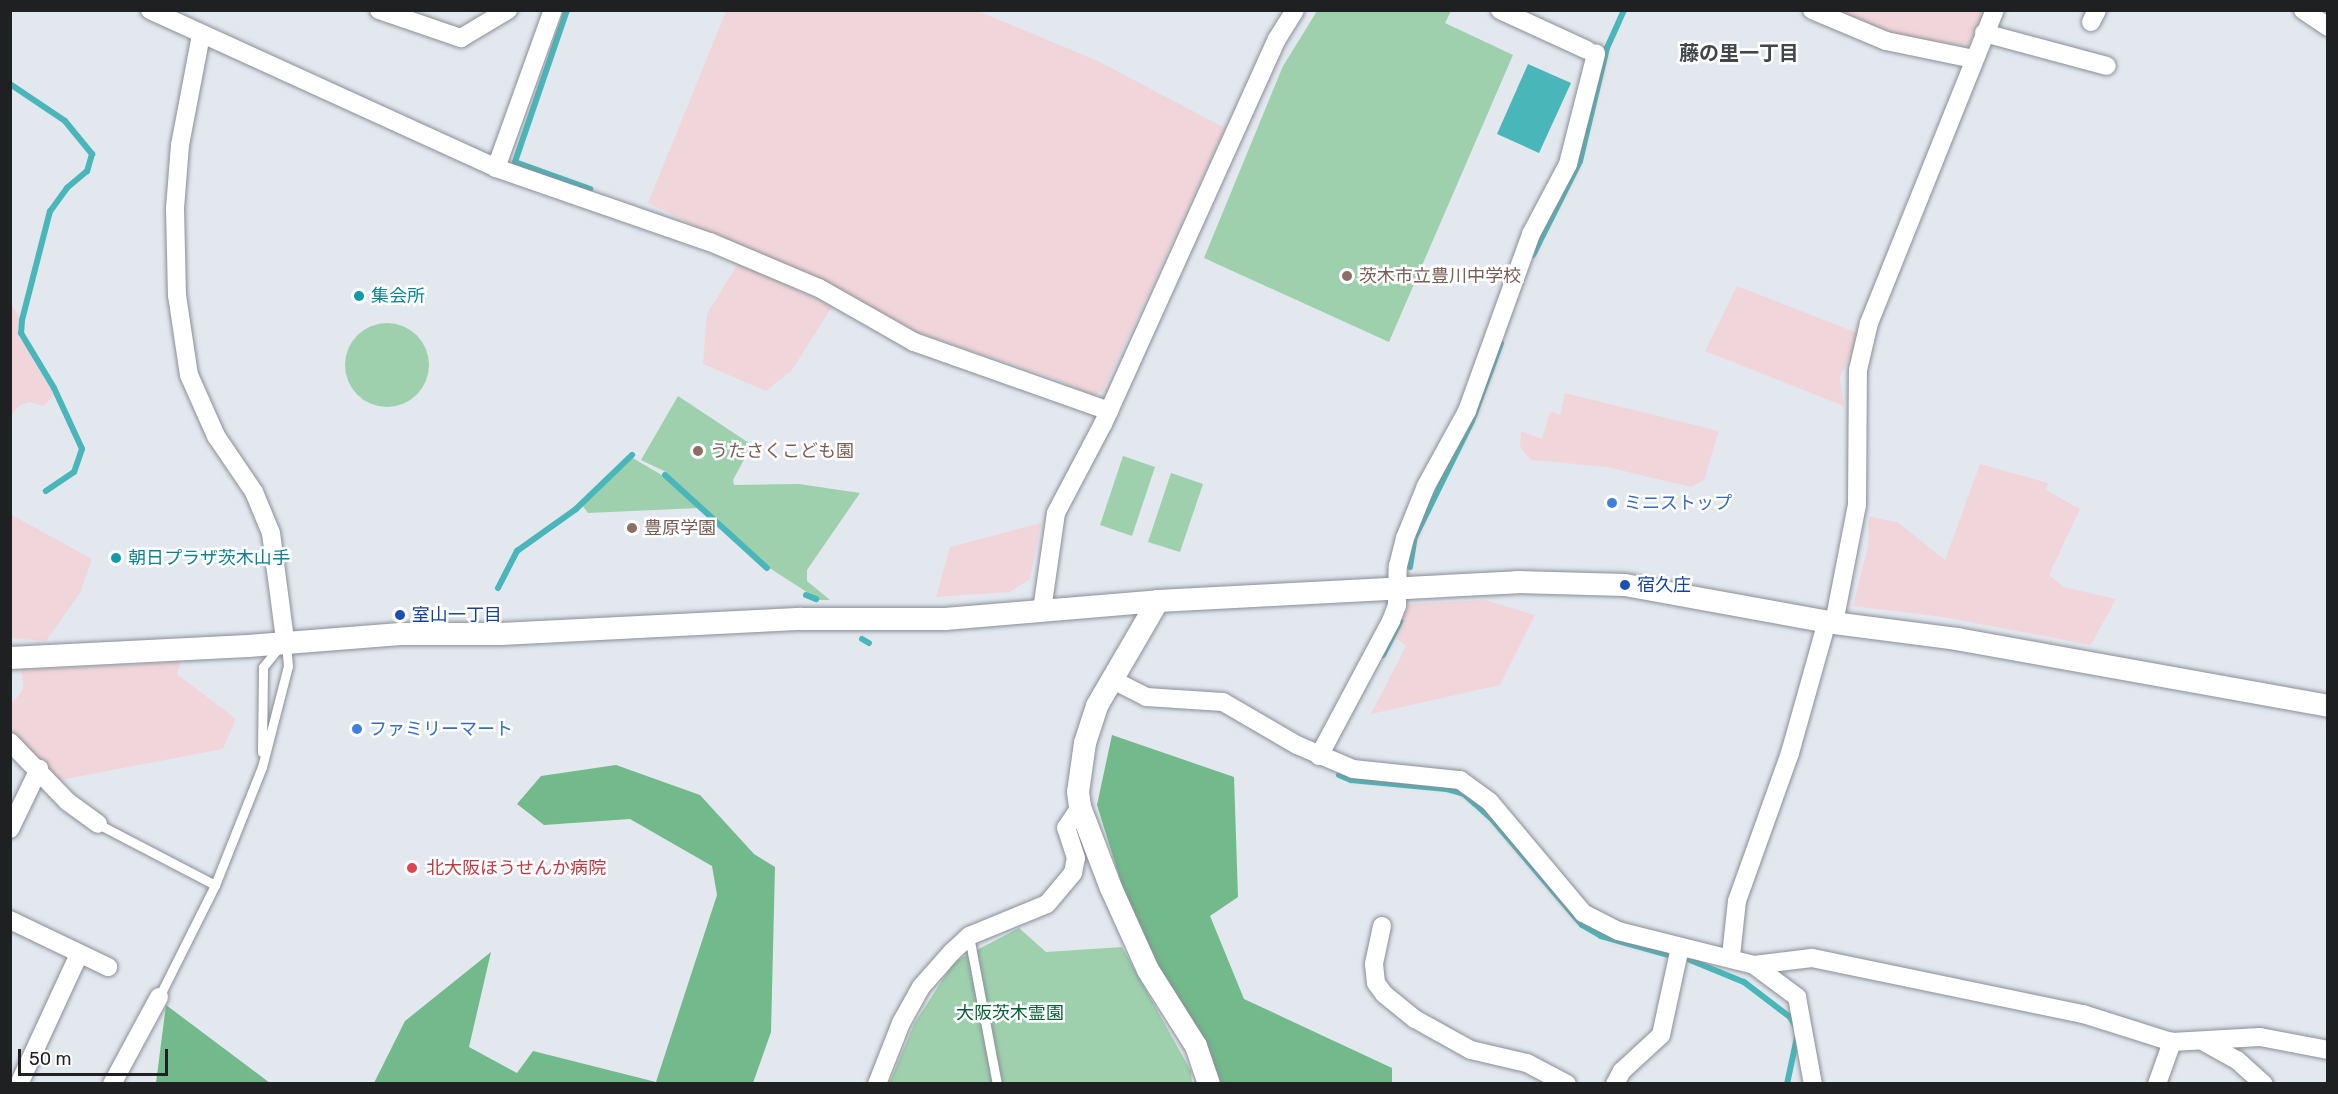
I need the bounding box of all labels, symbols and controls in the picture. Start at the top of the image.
district label: 藤の里一丁目 [1679,41,1799,65]
place label: 茨木市立豊川中学校 [1359,265,1521,287]
marker: 茨木市立豊川中学校 [1340,269,1354,283]
place label: 集会所 [371,285,425,307]
marker: 集会所 [352,289,366,303]
place label: うたさくこども園 [710,440,854,462]
marker: うたさくこども園 [691,444,705,458]
place label: ミニストップ [1624,492,1732,514]
marker: ミニストップ [1605,496,1619,510]
place label: 豊原学園 [644,517,716,539]
marker: 豊原学園 [625,521,639,535]
place label: 朝日プラザ茨木山手 [128,547,290,569]
marker: 朝日プラザ茨木山手 [109,551,123,565]
place label: 宿久庄 [1637,574,1691,596]
marker: 宿久庄 [1618,578,1632,592]
place label: 室山一丁目 [412,604,502,626]
marker: 室山一丁目 [393,608,407,622]
place label: ファミリーマート [369,718,513,740]
marker: ファミリーマート [350,722,364,736]
place label: 北大阪ほうせんか病院 [426,857,606,879]
marker: 北大阪ほうせんか病院 [403,859,421,877]
park label: 大阪茨木霊園 [956,1002,1064,1024]
scale bar [21,1037,171,1075]
text: 50 m [29,1048,72,1070]

